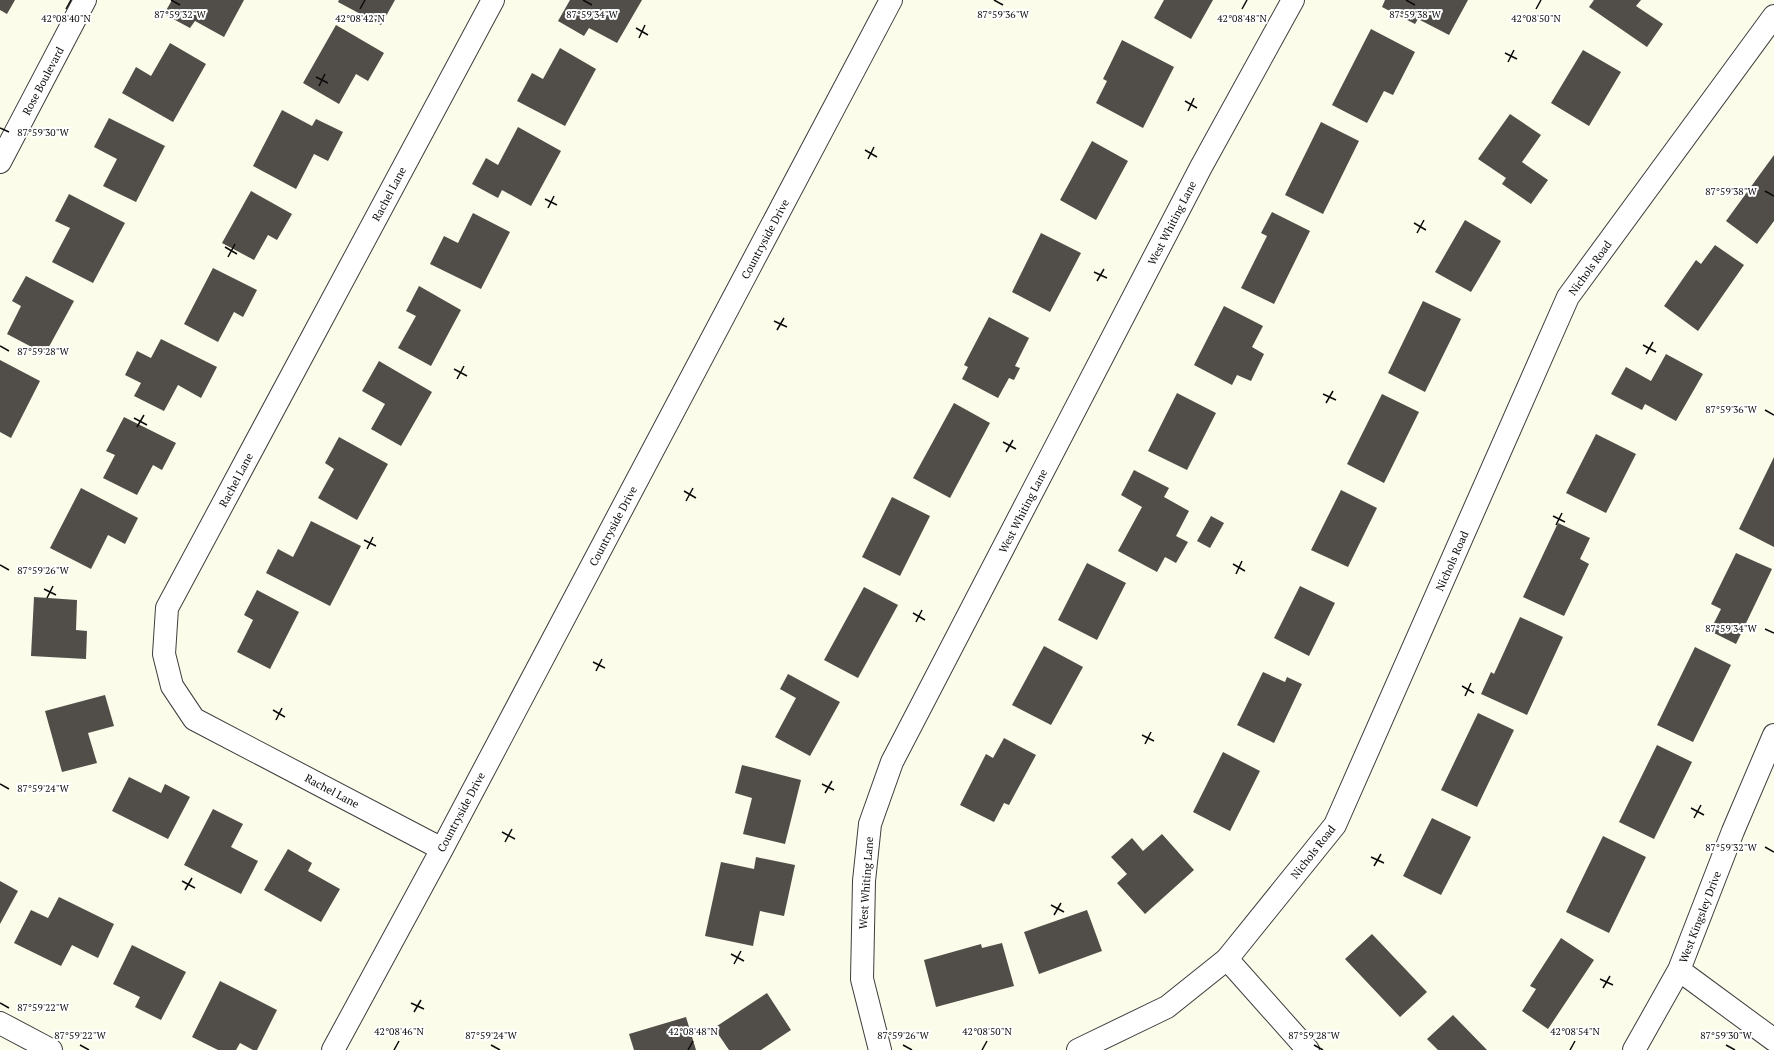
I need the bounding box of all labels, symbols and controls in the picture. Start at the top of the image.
text: 87°59'32"W [154,8,206,21]
text: 87°59'34"W [566,8,618,21]
text: 87°59'36"W [977,8,1029,21]
text: 87°59'38"W [1389,8,1441,21]
text: 42°08'40"N [41,12,91,25]
text: 42°08'42"N [335,12,385,25]
text: 42°08'48"N [1217,12,1267,25]
text: 42°08'50"N [1511,12,1561,25]
street label: Rose Boulevard [19,45,67,117]
text: 87°59'30"W [17,126,69,139]
street label: Rachel Lane [369,164,409,223]
street label: West Whiting Lane [1145,178,1199,267]
text: 87°59'38"W [1705,185,1757,198]
street label: Countryside Drive [738,196,792,281]
street label: Nichols Road [1565,238,1615,298]
text: 87°59'28"W [17,345,69,358]
text: 87°59'36"W [1705,403,1757,416]
street label: Rachel Lane [216,450,256,509]
street label: West Whiting Lane [996,466,1050,555]
street label: Countryside Drive [586,483,640,568]
street label: Nichols Road [1433,529,1471,593]
text: 87°59'26"W [17,564,69,577]
text: 87°59'34"W [1705,622,1757,635]
street label: Countryside Drive [434,769,488,854]
street label: Rachel Lane [303,771,362,811]
text: 87°59'24"W [17,782,69,795]
street label: Nichols Road [1288,822,1338,882]
street label: West Whiting Lane [856,836,876,930]
text: 87°59'32"W [1705,841,1757,854]
street label: West Kingsley Drive [1676,869,1724,965]
text: 87°59'22"W [17,1001,69,1014]
text: 42°08'46"N [374,1025,424,1038]
text: 42°08'48"N [668,1025,718,1038]
text: 42°08'50"N [962,1025,1012,1038]
text: 42°08'54"N [1550,1025,1600,1038]
text: 87°59'22"W [54,1029,106,1042]
text: 87°59'24"W [465,1029,517,1042]
text: 87°59'26"W [877,1029,929,1042]
text: 87°59'28"W [1288,1029,1340,1042]
text: 87°59'30"W [1700,1029,1752,1042]

